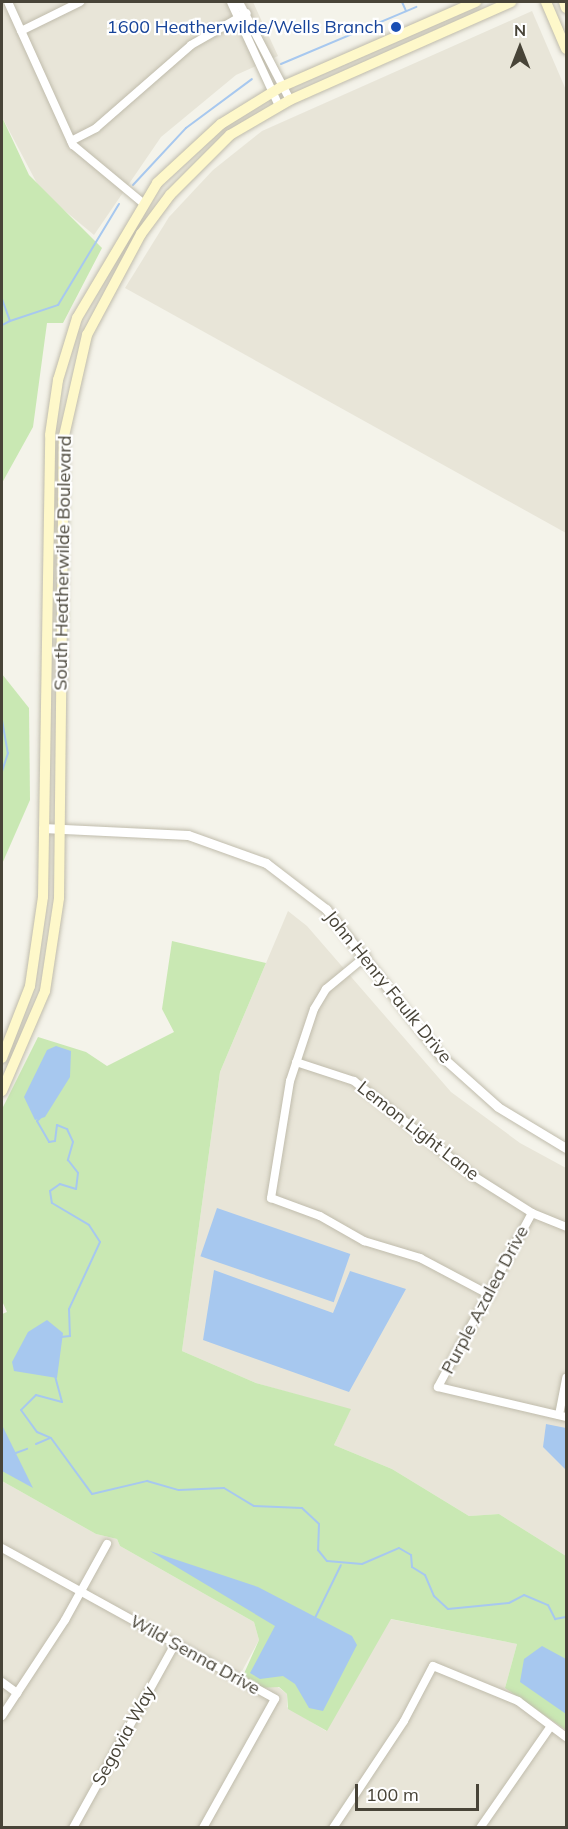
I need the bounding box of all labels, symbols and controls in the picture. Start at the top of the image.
place label: 1600 Heatherwilde/Wells Branch [107,16,384,38]
north arrow [490,18,550,78]
marker: 1600 Heatherwilde/Wells Branch [389,20,403,34]
text: N [514,20,526,40]
street label: South Heatherwilde Boulevard [50,435,76,691]
street label: John Henry Faulk Drive [320,906,456,1068]
street label: Lemon Light Lane [353,1077,483,1185]
street label: Purple Azalea Drive [437,1222,533,1378]
street label: Wild Senna Drive [126,1610,264,1700]
street label: Segovia Way [88,1682,160,1790]
scale bar [358,1772,482,1810]
text: 100 m [366,1783,419,1806]

